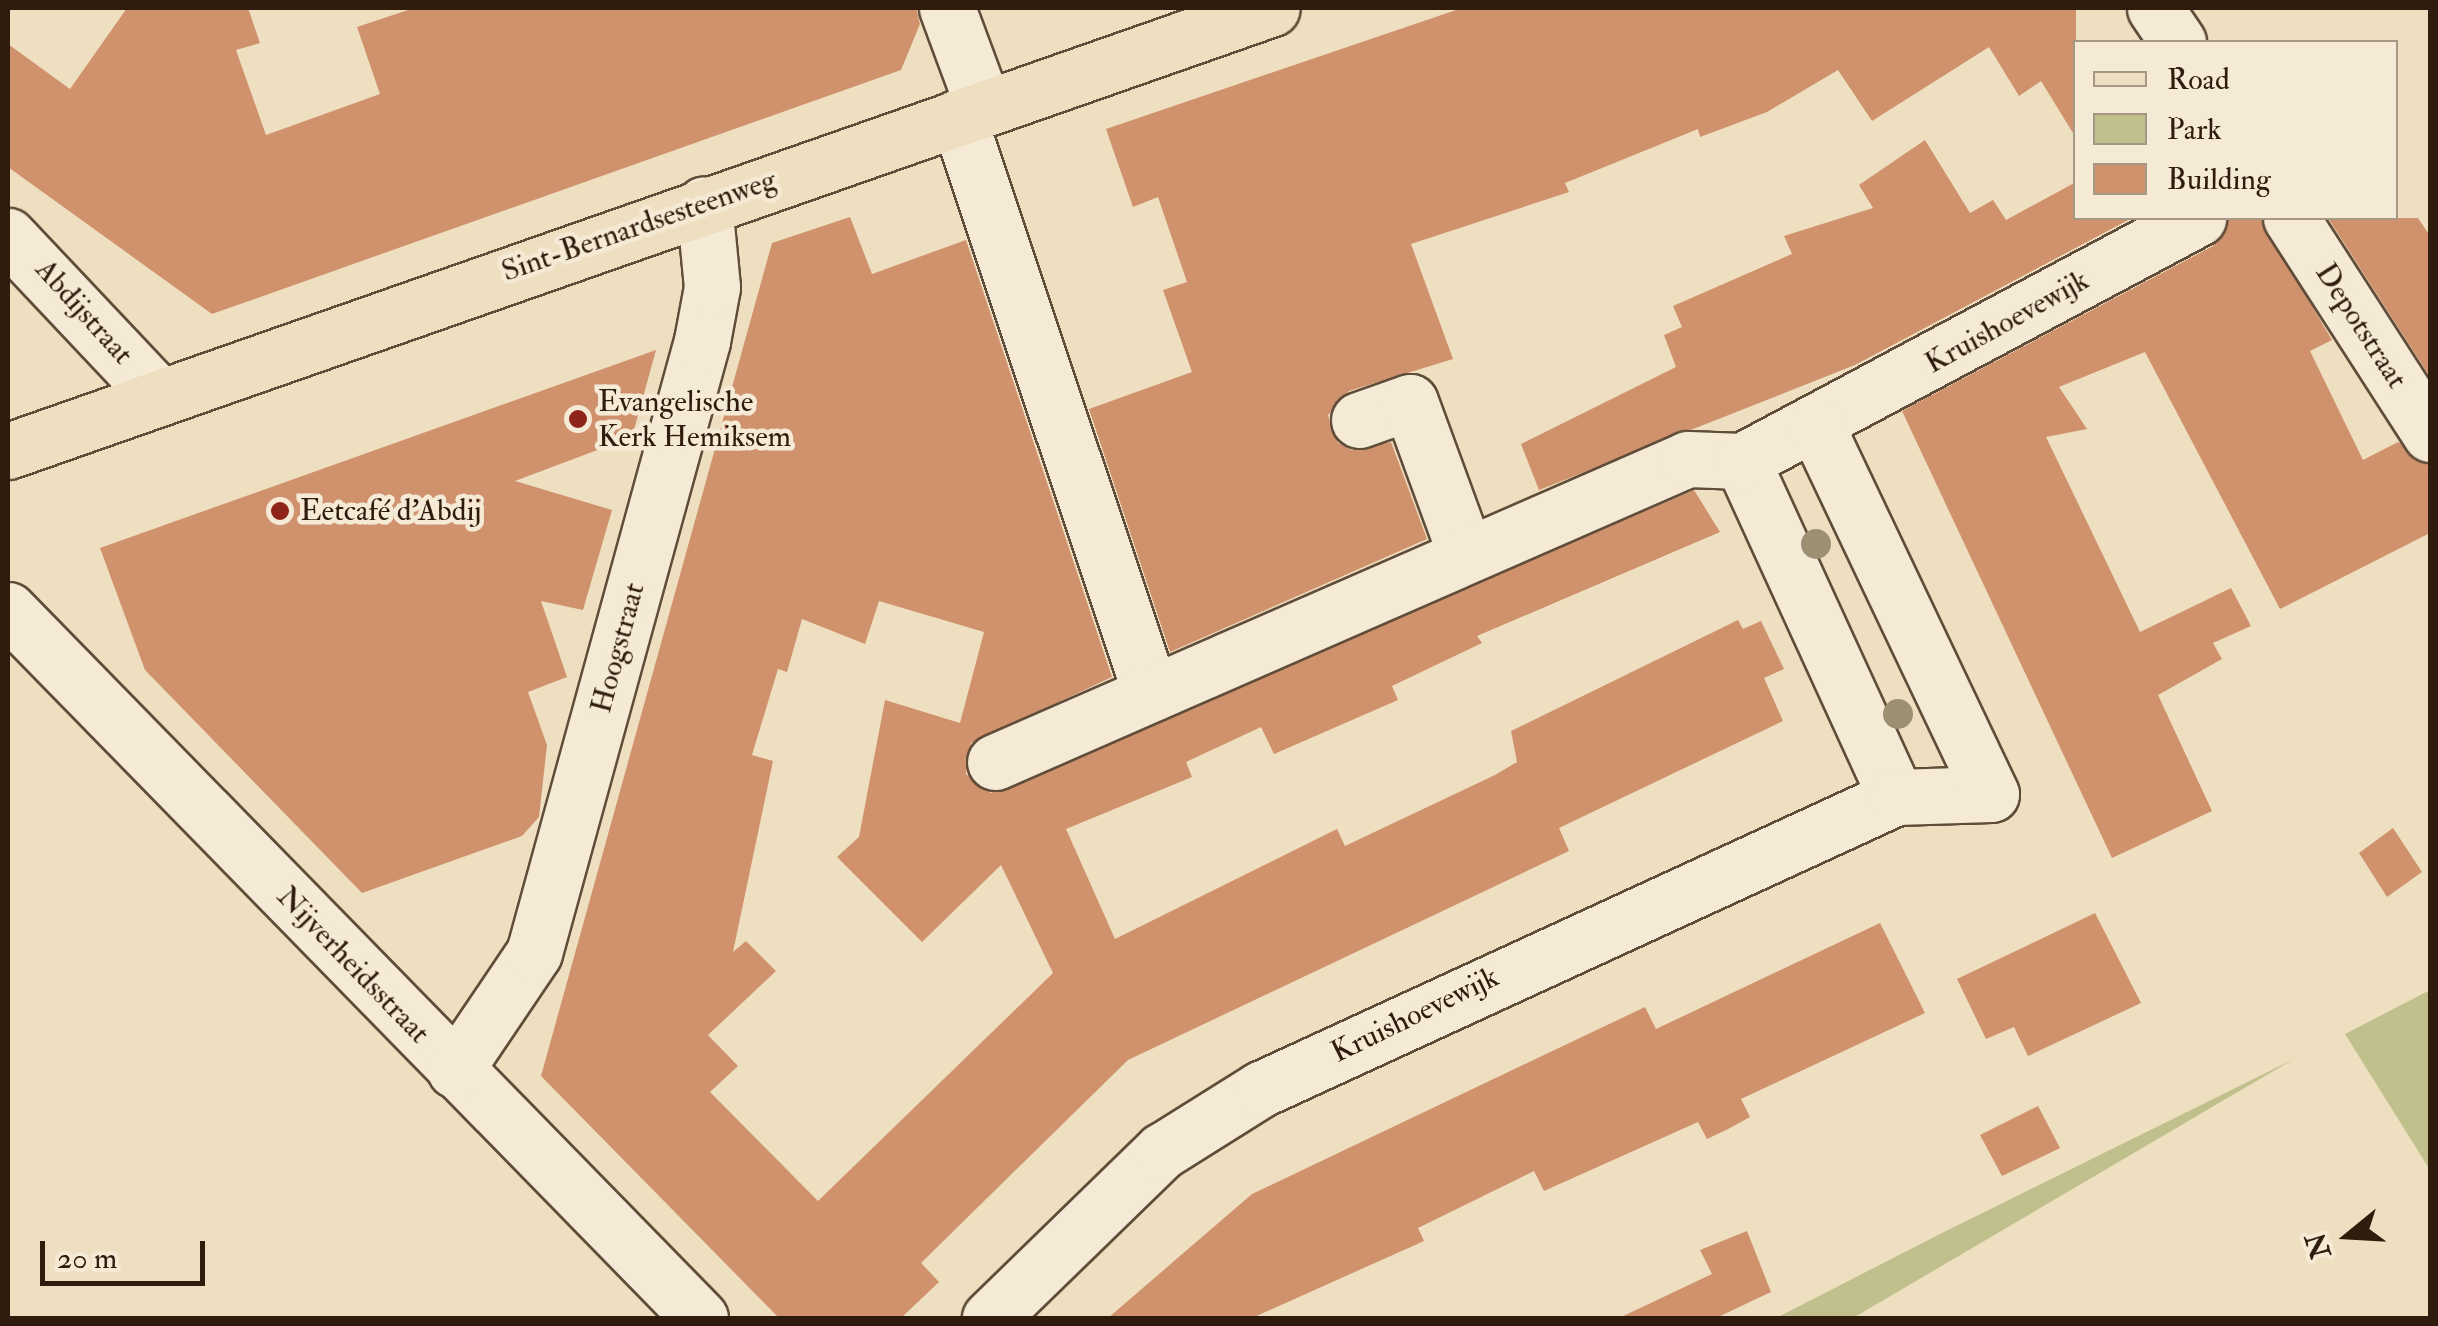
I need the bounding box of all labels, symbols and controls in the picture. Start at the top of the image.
legend [2073,40,2398,220]
text: Road [2167,61,2230,98]
text: Park [2167,111,2222,148]
text: Building [2167,161,2271,198]
street label: Sint-Bernardsesteenweg [497,162,781,290]
street label: Abdijstraat [27,252,141,372]
street label: Depotstraat [2307,257,2415,395]
street label: Kruishoevewijk [1919,262,2095,382]
place label: Evangelische Kerk Hemiksem [598,384,791,454]
marker: Evangelische Kerk Hemiksem [567,408,589,430]
place label: Eetcafé d'Abdij [300,493,481,529]
marker: Eetcafé d'Abdij [269,500,291,522]
street label: Hoogstraat [583,579,653,717]
street label: Nijverheidsstraat [269,879,437,1051]
street label: Kruishoevewijk [1326,959,1504,1071]
north arrow [2298,1186,2398,1286]
scale bar [45,1221,210,1283]
text: N [2298,1228,2340,1263]
text: 20 m [57,1240,117,1277]

